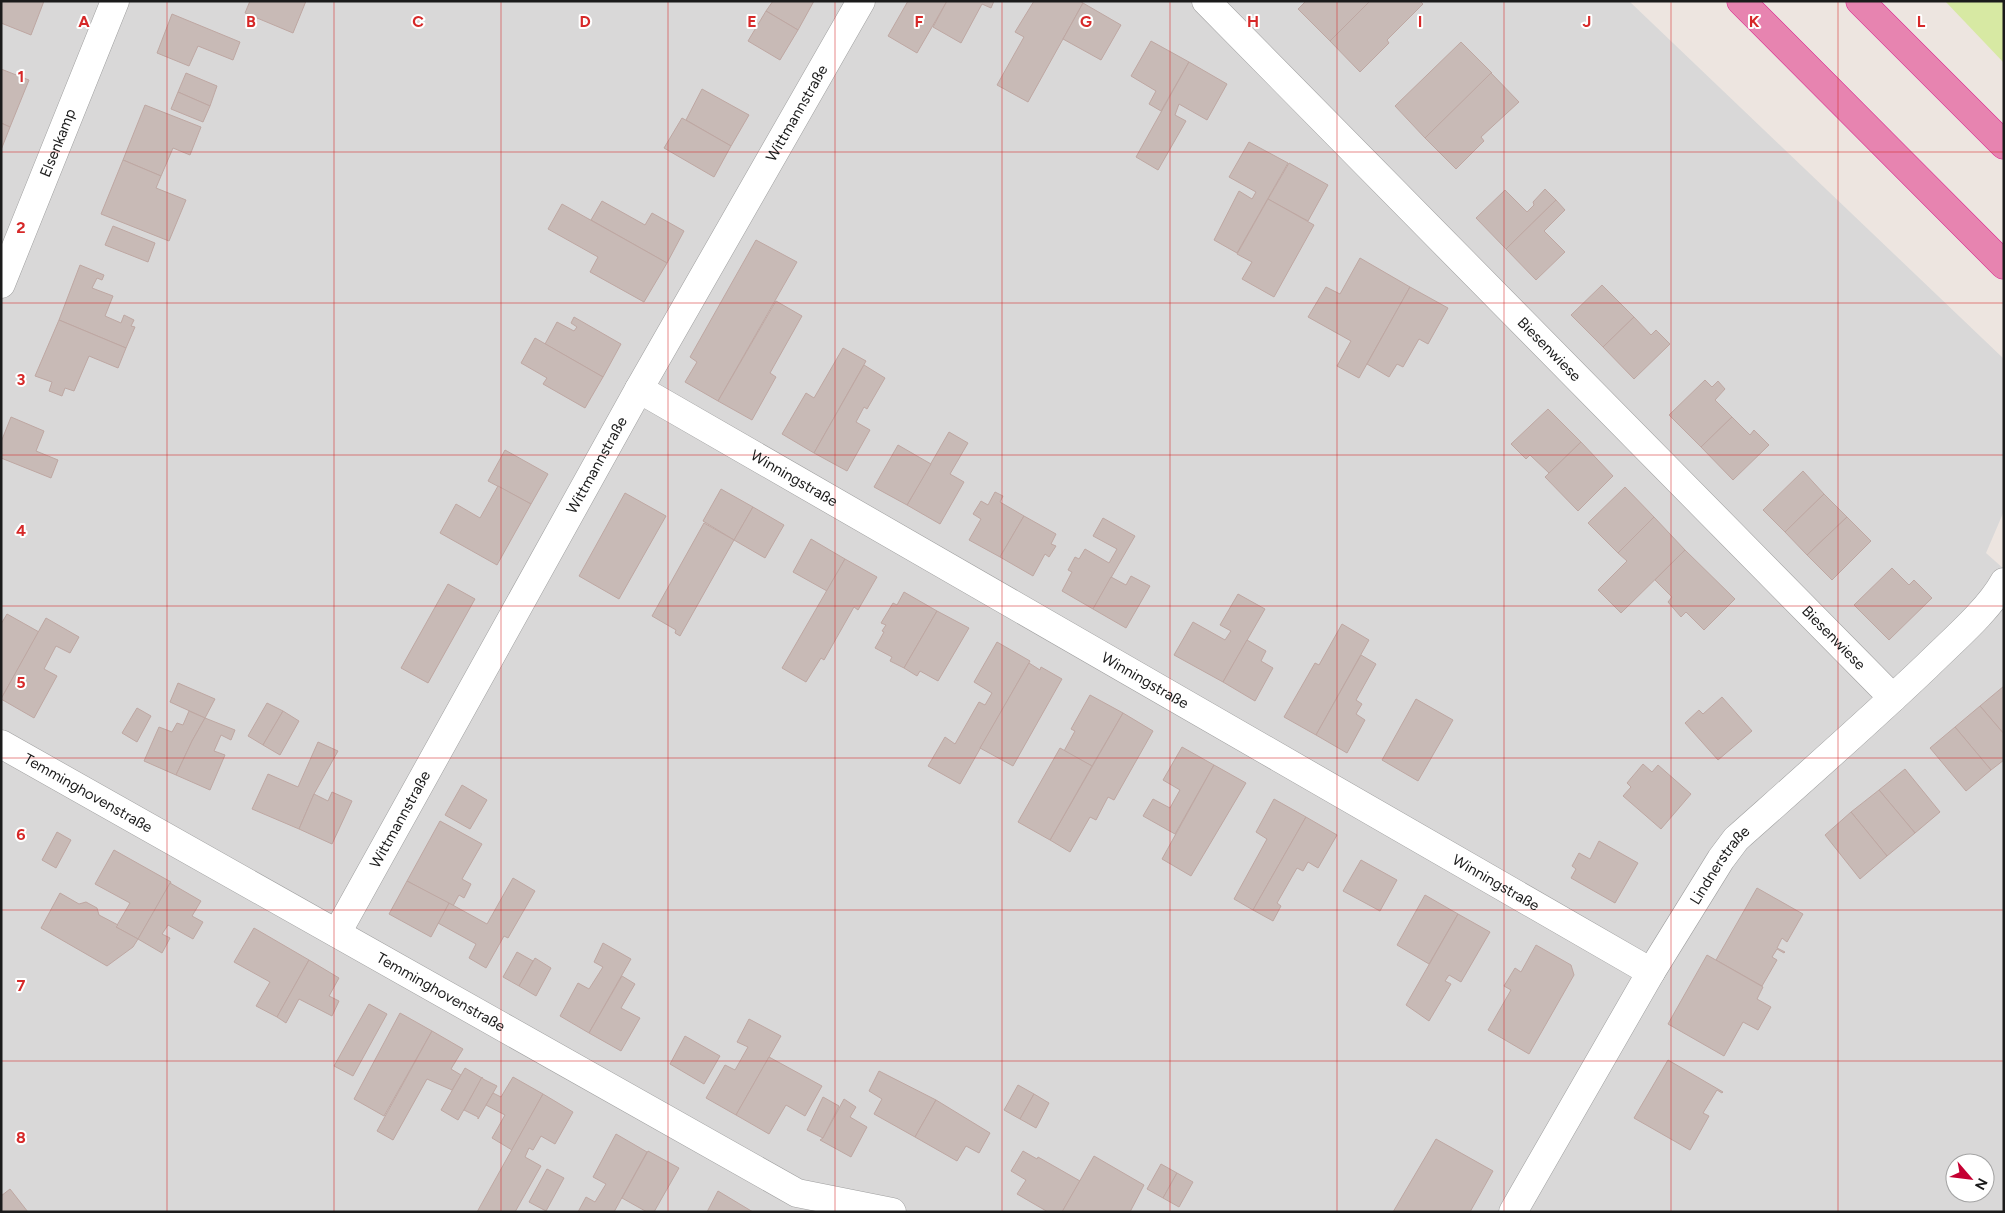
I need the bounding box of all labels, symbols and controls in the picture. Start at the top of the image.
text: A [78,12,90,31]
text: B [246,12,256,31]
text: C [412,12,424,31]
text: D [579,12,591,31]
text: E [747,12,757,31]
text: F [915,12,924,31]
text: G [1080,12,1092,31]
text: H [1247,12,1259,31]
text: I [1418,12,1422,31]
text: J [1583,12,1591,31]
text: K [1749,12,1760,31]
text: L [1917,12,1926,31]
street label: Wittmannstraße [762,62,832,165]
text: 1 [18,67,24,86]
street label: Elsenkamp [36,106,80,180]
text: 2 [16,218,26,237]
street label: Biesenwiese [1514,313,1585,385]
text: 3 [17,370,26,389]
street label: Wittmannstraße [562,413,631,517]
street label: Winningstraße [747,446,841,510]
text: 4 [16,521,26,540]
street label: Biesenwiese [1798,602,1869,674]
street label: Winningstraße [1098,648,1192,713]
text: 5 [16,673,26,692]
street label: Temminghovenstraße [21,750,156,837]
street label: Wittmannstraße [366,768,434,871]
street label: Lindnerstraße [1686,822,1753,908]
text: 6 [16,825,26,844]
street label: Winningstraße [1449,851,1543,915]
street label: Temminghovenstraße [373,949,508,1036]
text: 7 [17,976,26,995]
text: 8 [16,1128,26,1147]
north arrow [1945,1153,1995,1203]
text: N [1971,1175,1991,1193]

